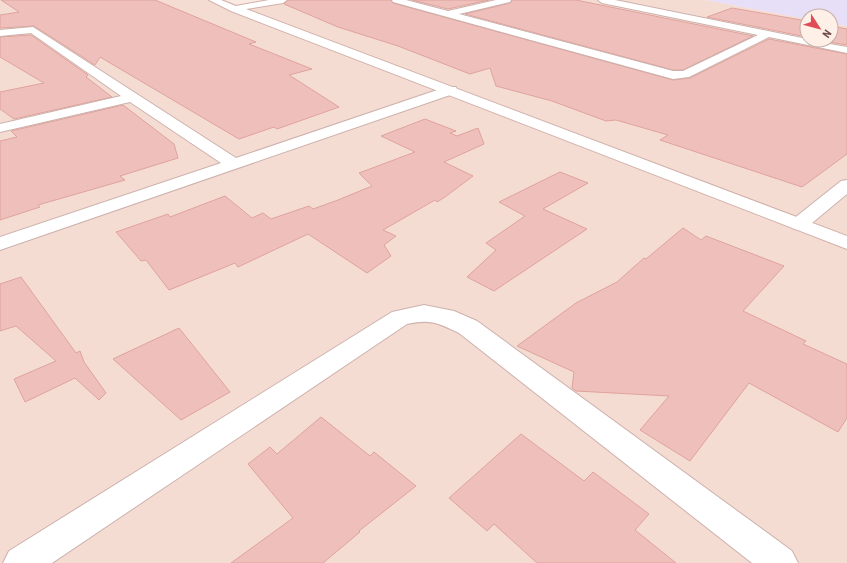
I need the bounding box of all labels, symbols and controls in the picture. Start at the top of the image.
north arrow [799,8,839,48]
text: N [819,27,834,40]

